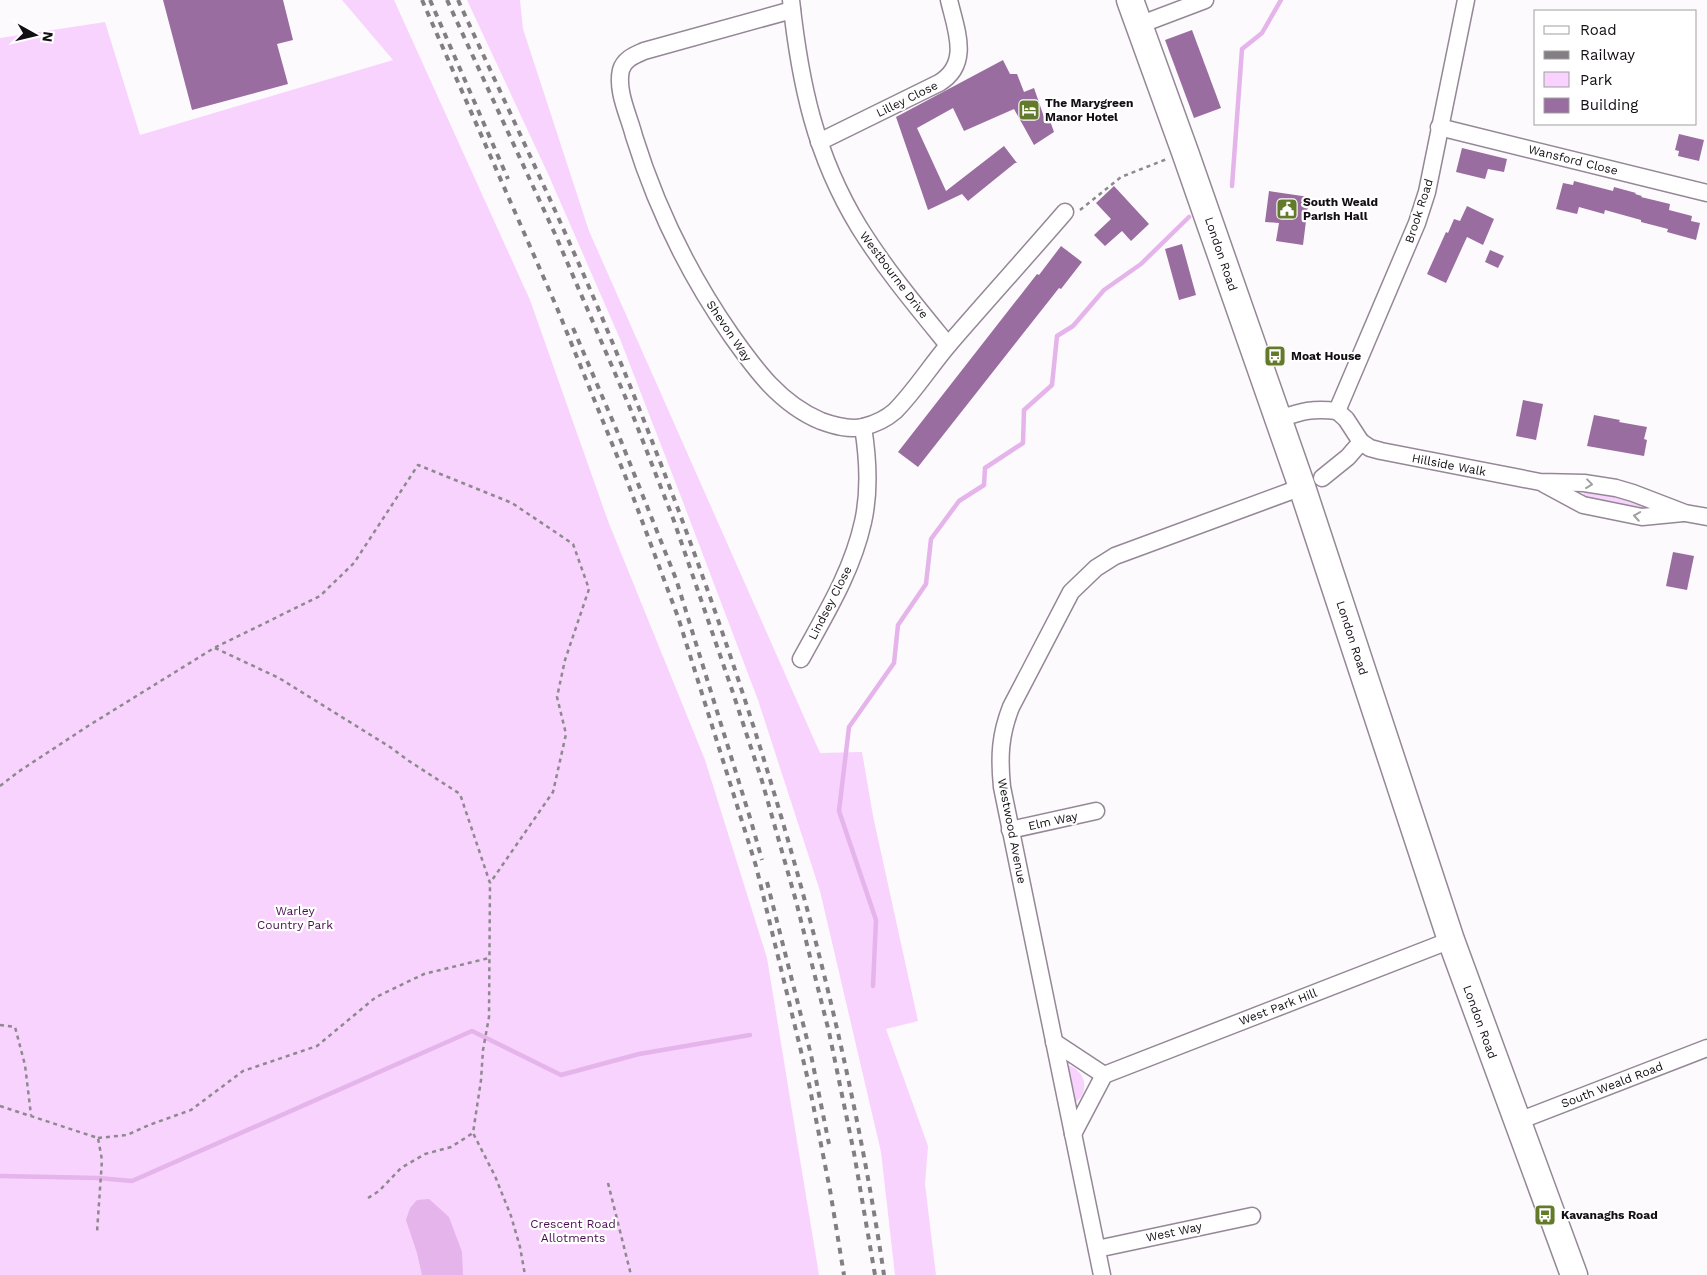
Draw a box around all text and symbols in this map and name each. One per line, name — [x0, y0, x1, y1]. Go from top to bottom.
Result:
north arrow — [10, 10, 60, 60]
legend — [1534, 10, 1697, 125]
text: Road — [1580, 21, 1617, 39]
text: N — [39, 31, 57, 43]
text: Railway — [1580, 46, 1635, 64]
text: Park — [1580, 71, 1613, 89]
street label: Lilley Close — [874, 78, 940, 120]
place label: The Marygreen Manor Hotel — [1045, 96, 1133, 124]
text: Building — [1580, 96, 1638, 114]
hotel icon: The Marygreen Manor Hotel — [1017, 98, 1041, 122]
street label: Wansford Close — [1527, 142, 1619, 178]
street label: Brook Road — [1402, 177, 1436, 245]
place label: South Weald Parish Hall — [1303, 195, 1378, 223]
public building icon: South Weald Parish Hall — [1275, 197, 1299, 221]
street label: London Road — [1202, 215, 1240, 293]
street label: Westbourne Drive — [857, 229, 931, 321]
street label: Shevon Way — [704, 298, 755, 365]
bus stop icon: Moat House — [1263, 344, 1287, 368]
place label: Moat House — [1291, 349, 1361, 363]
street label: Hillside Walk — [1411, 451, 1488, 479]
one-way arrow — [1585, 478, 1593, 489]
one-way arrow — [1632, 511, 1641, 521]
street label: Lindsey Close — [805, 564, 855, 642]
street label: London Road — [1333, 599, 1371, 677]
street label: Westwood Avenue — [995, 777, 1029, 885]
street label: Elm Way — [1027, 809, 1080, 833]
park label: Warley Country Park — [257, 904, 333, 932]
street label: London Road — [1460, 983, 1500, 1061]
street label: West Park Hill — [1237, 986, 1319, 1028]
street label: South Weald Road — [1559, 1059, 1665, 1111]
bus stop icon: Kavanaghs Road — [1533, 1203, 1557, 1227]
place label: Kavanaghs Road — [1561, 1208, 1658, 1222]
park label: Crescent Road Allotments — [530, 1217, 616, 1245]
street label: West Way — [1145, 1219, 1204, 1245]

